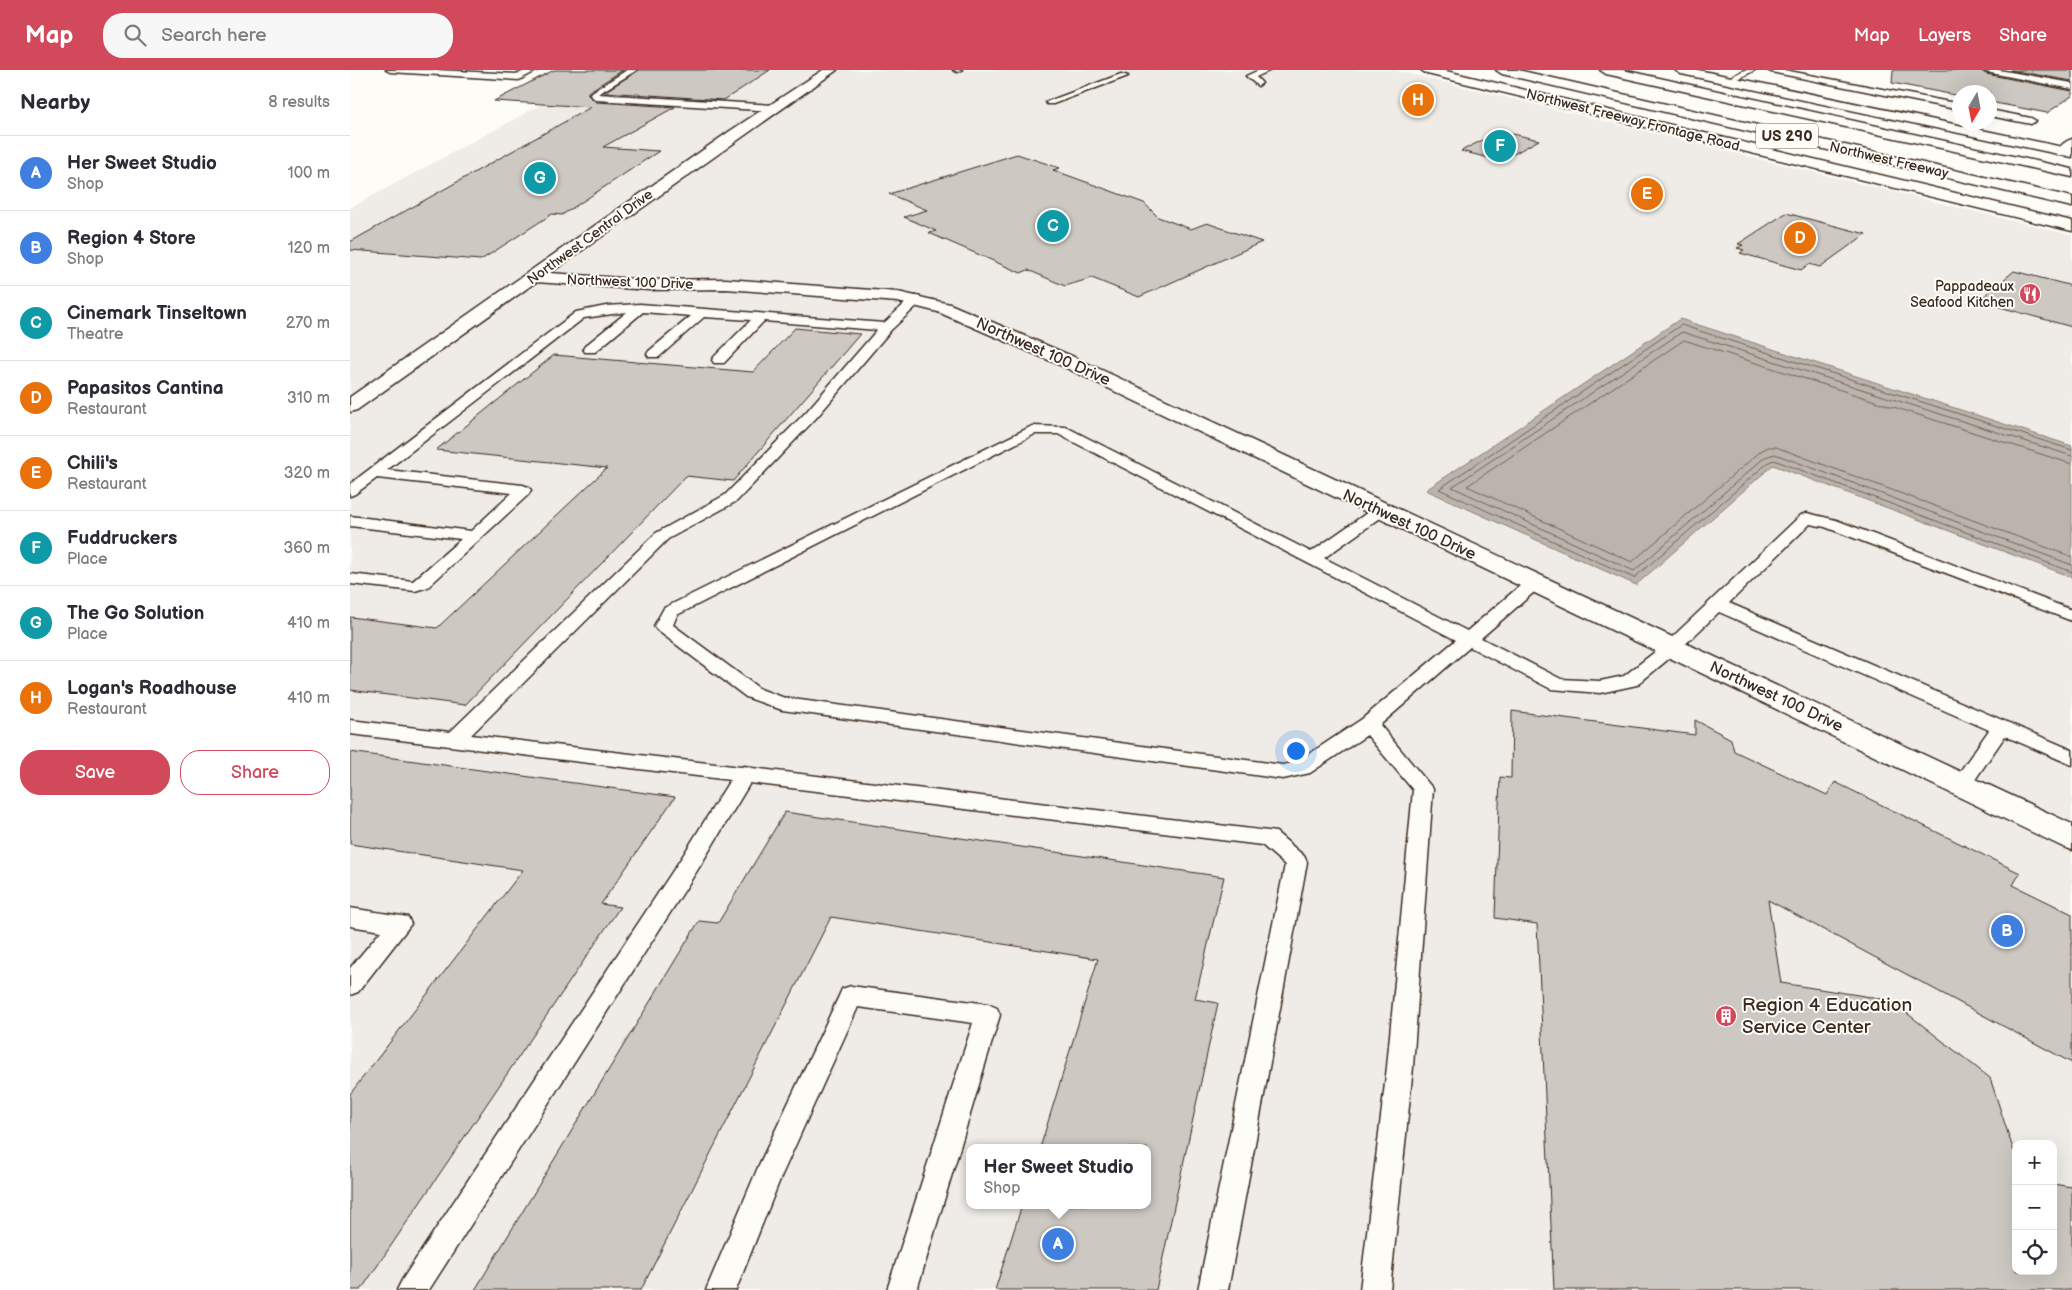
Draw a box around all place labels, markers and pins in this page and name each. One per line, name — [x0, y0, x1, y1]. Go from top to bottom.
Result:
pin: H — [1402, 81, 1434, 119]
pin: F — [1484, 127, 1516, 165]
pin: G — [524, 159, 556, 197]
pin: E — [1631, 175, 1663, 213]
pin: C — [1037, 207, 1069, 245]
pin: D — [1784, 219, 1816, 257]
place label: Pappadeaux Seafood Kitchen — [1910, 278, 2014, 311]
restaurant icon: Pappadeaux Seafood Kitchen — [2018, 282, 2042, 306]
pin: B — [1991, 912, 2023, 950]
place label: Region 4 Education Service Center — [1742, 994, 1912, 1039]
building icon: Region 4 Education Service Center — [1714, 1004, 1738, 1028]
pin: A — [1042, 1225, 1074, 1263]

